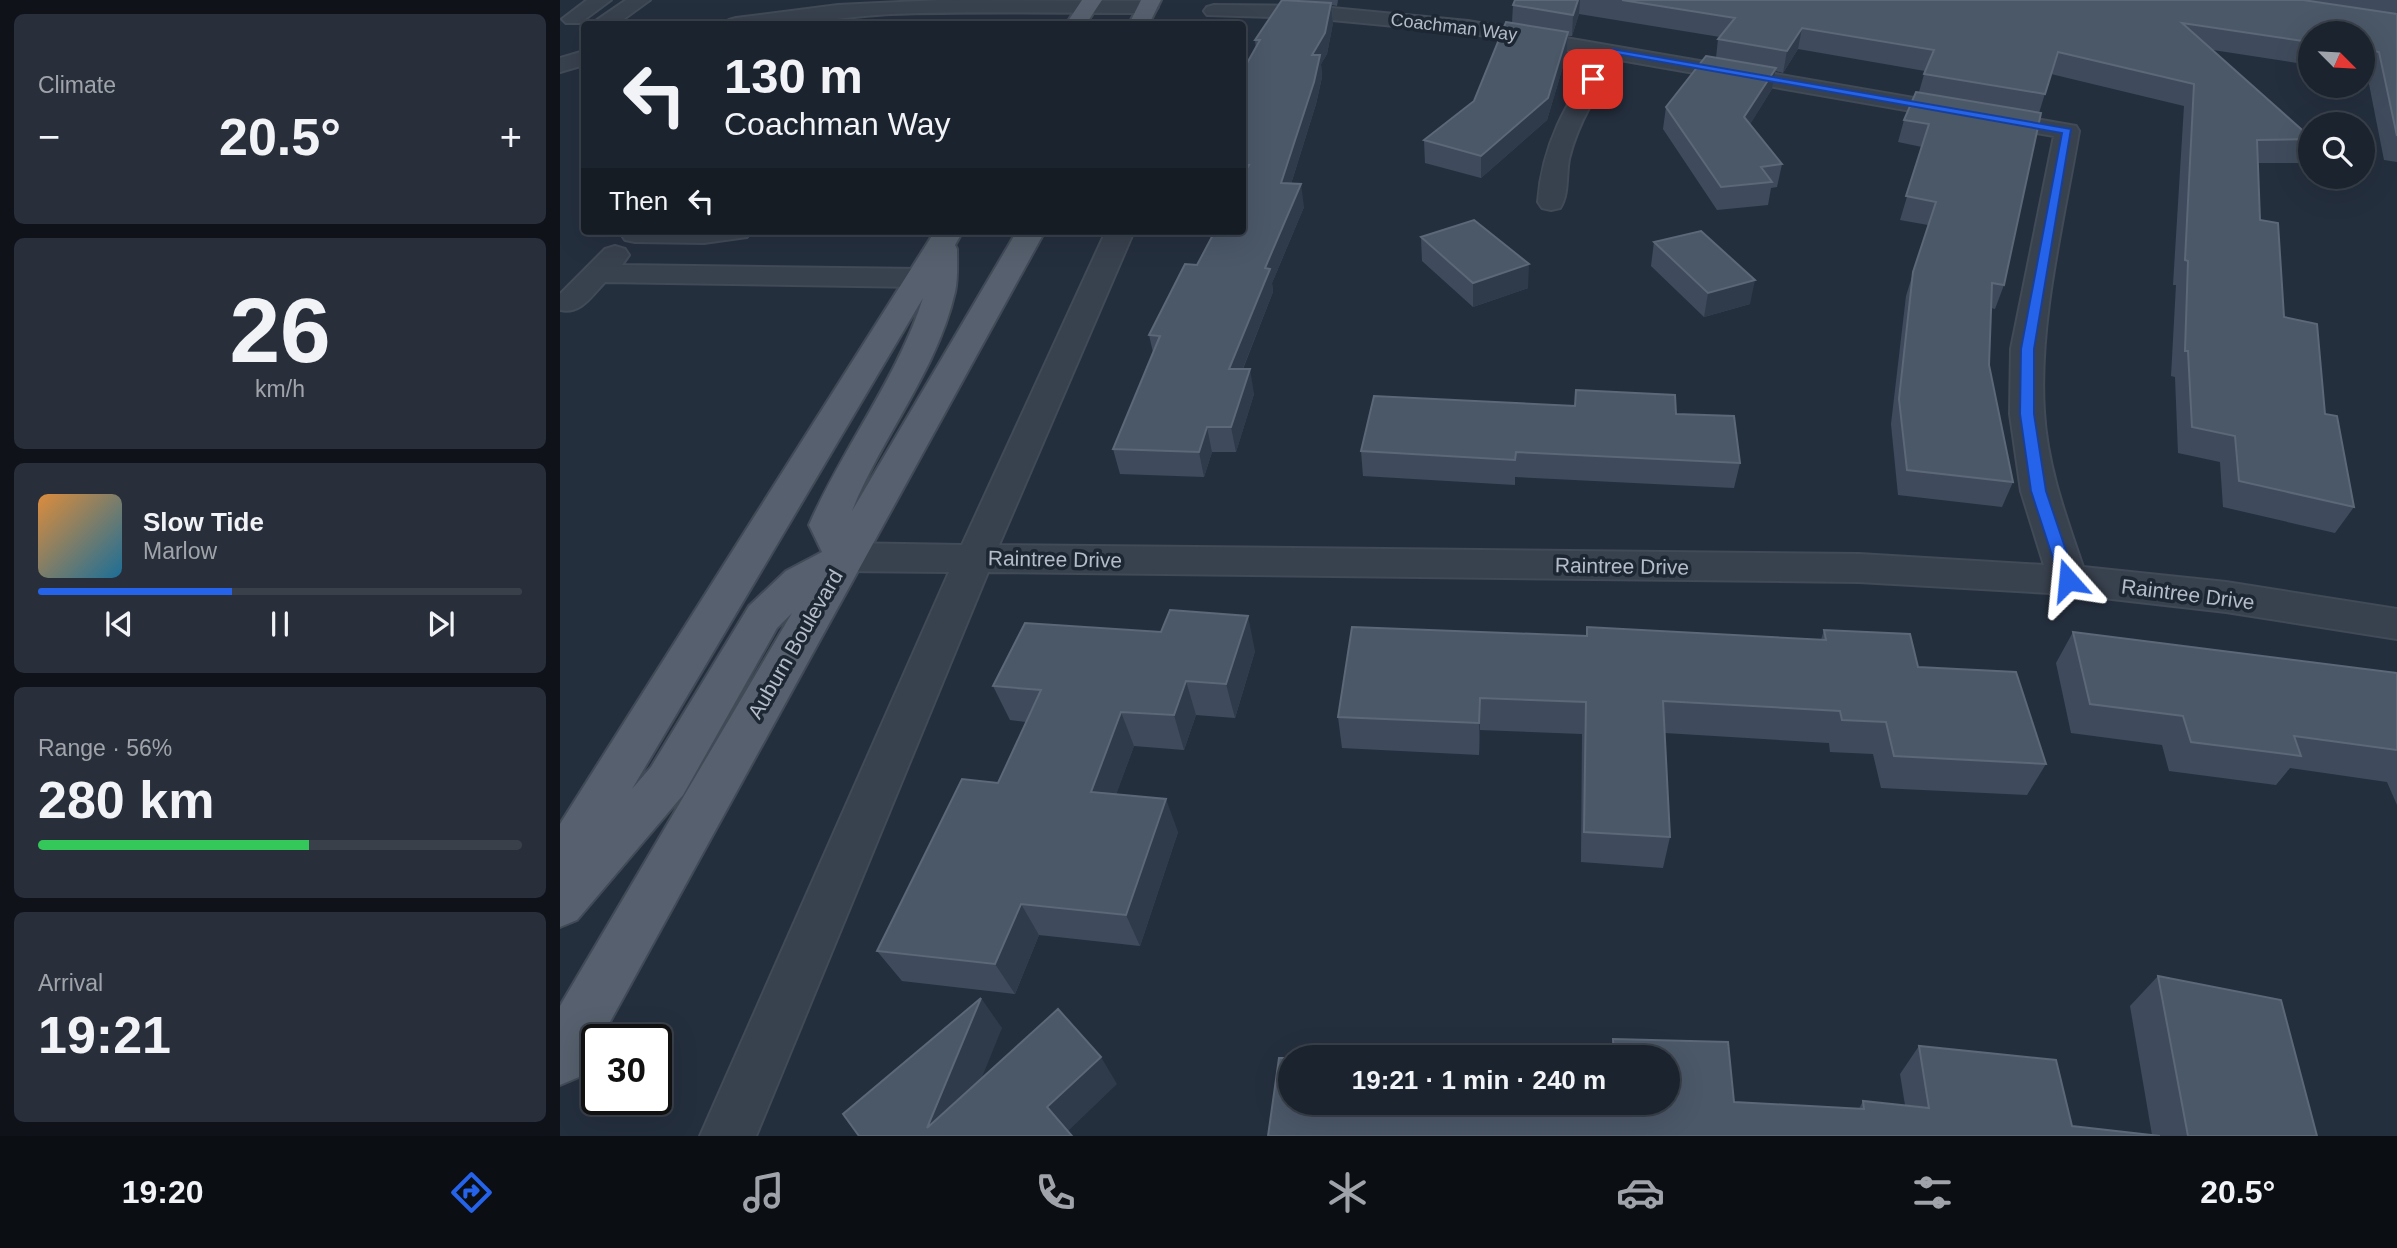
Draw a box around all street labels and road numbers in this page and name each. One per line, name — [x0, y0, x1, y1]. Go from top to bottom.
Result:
street label: Coachman Way — [1390, 9, 1518, 45]
street label: Raintree Drive — [988, 546, 1122, 572]
street label: Raintree Drive — [1555, 553, 1689, 579]
street label: Auburn Boulevard — [743, 565, 847, 723]
street label: Raintree Drive — [2120, 574, 2256, 614]

